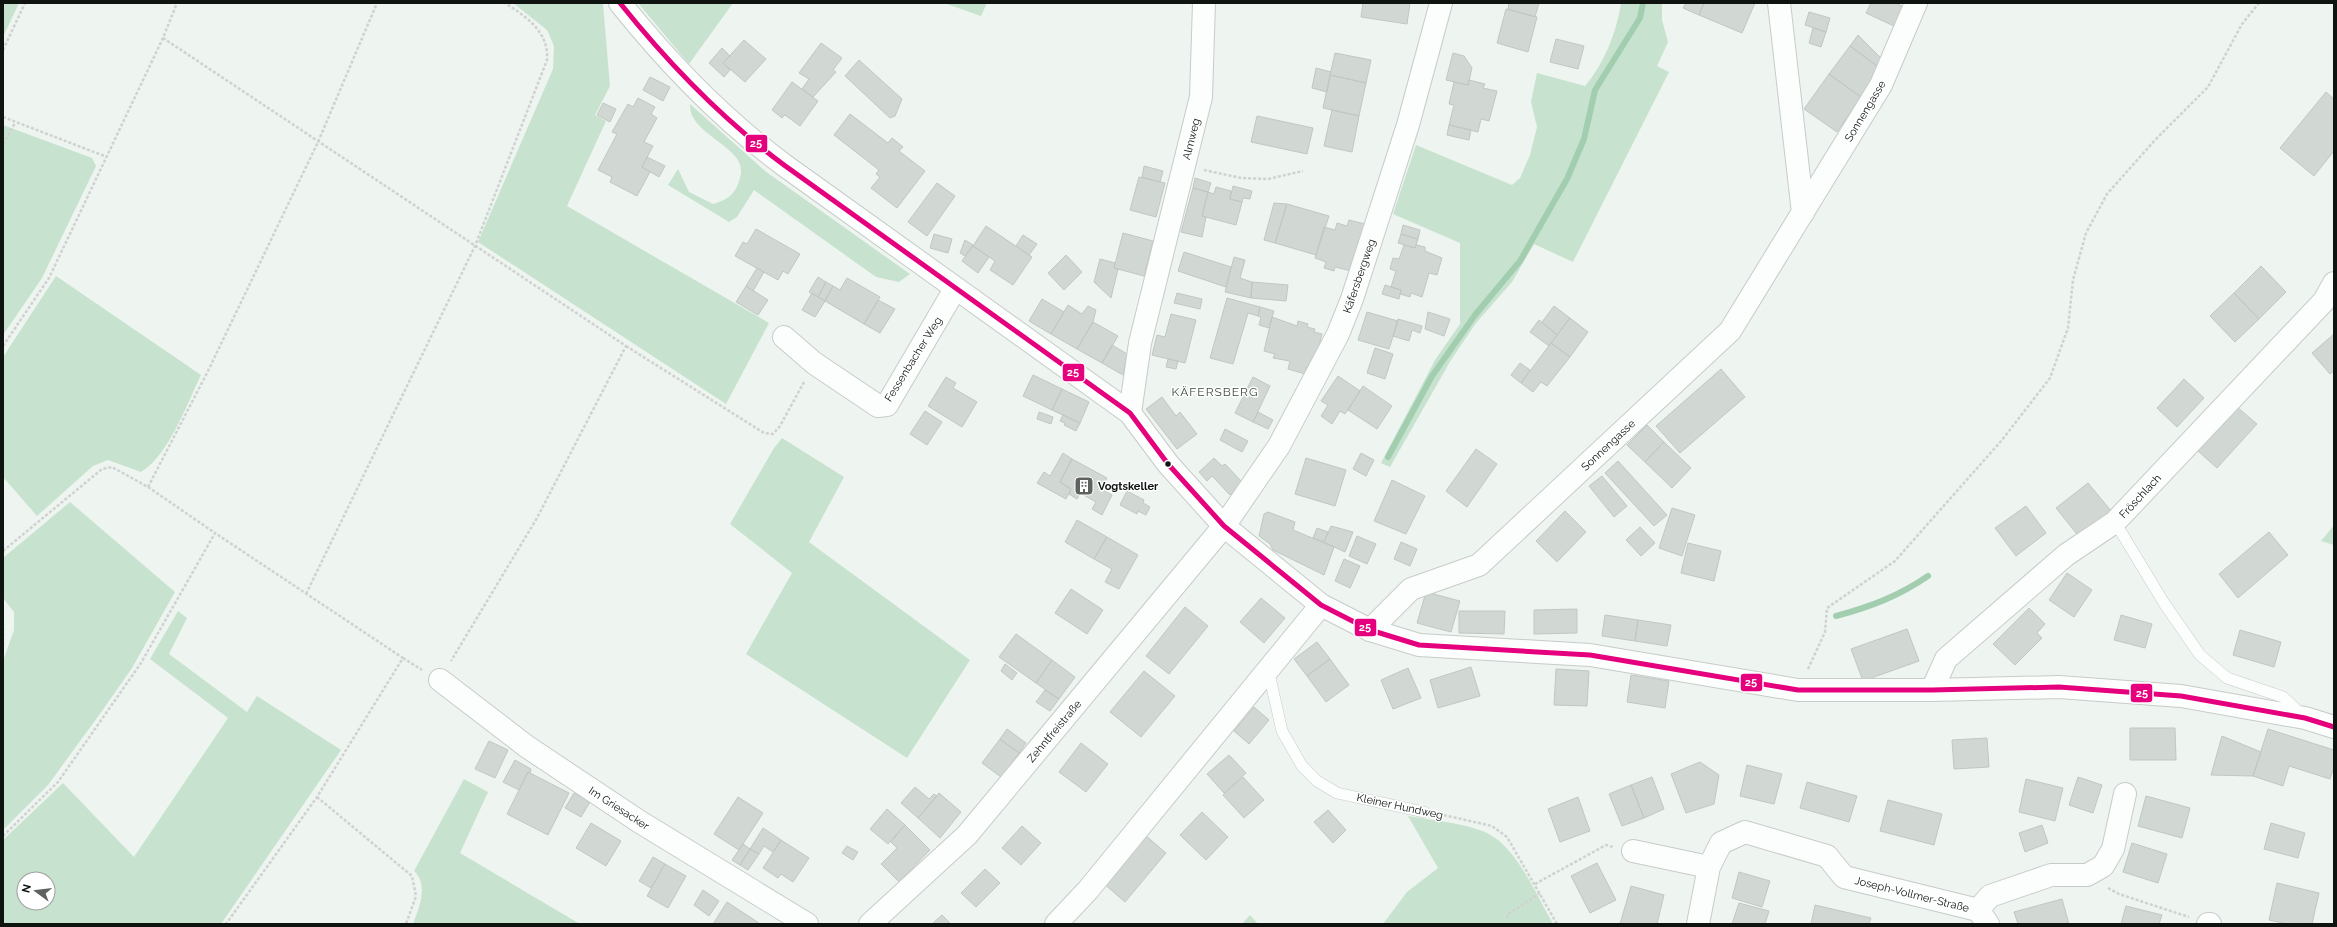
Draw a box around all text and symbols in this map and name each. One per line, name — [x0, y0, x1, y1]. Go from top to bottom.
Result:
street label: Sonnengasse — [1842, 78, 1889, 144]
street label: Almweg — [1180, 117, 1203, 161]
line badge: 25 — [745, 134, 768, 153]
text: 25 — [750, 137, 762, 150]
street label: Käfersbergweg — [1341, 237, 1378, 315]
street label: Fessenbacher Weg — [882, 314, 945, 404]
line badge: 25 — [1062, 363, 1085, 382]
text: 25 — [1067, 366, 1079, 379]
district label: KÄFERSBERG — [1171, 385, 1259, 399]
street label: Sonnengasse — [1579, 417, 1638, 474]
unlabelled marker — [1163, 459, 1173, 469]
street label: Fröschlach — [2117, 472, 2164, 521]
building icon: Vogtskeller — [1073, 475, 1095, 497]
place label: Vogtskeller — [1098, 480, 1159, 493]
line badge: 25 — [1354, 618, 1377, 637]
text: 25 — [1359, 621, 1371, 634]
line badge: 25 — [1740, 673, 1763, 692]
text: 25 — [1745, 676, 1757, 689]
line badge: 25 — [2130, 683, 2153, 703]
text: 25 — [2136, 687, 2148, 700]
street label: Zehntfreistraße — [1025, 697, 1085, 765]
street label: Im Griesacker — [586, 784, 651, 833]
street label: Kleiner Hundweg — [1355, 791, 1444, 822]
north arrow — [16, 871, 56, 911]
street label: Joseph-Vollmer-Straße — [1853, 874, 1971, 915]
text: N — [19, 883, 34, 894]

